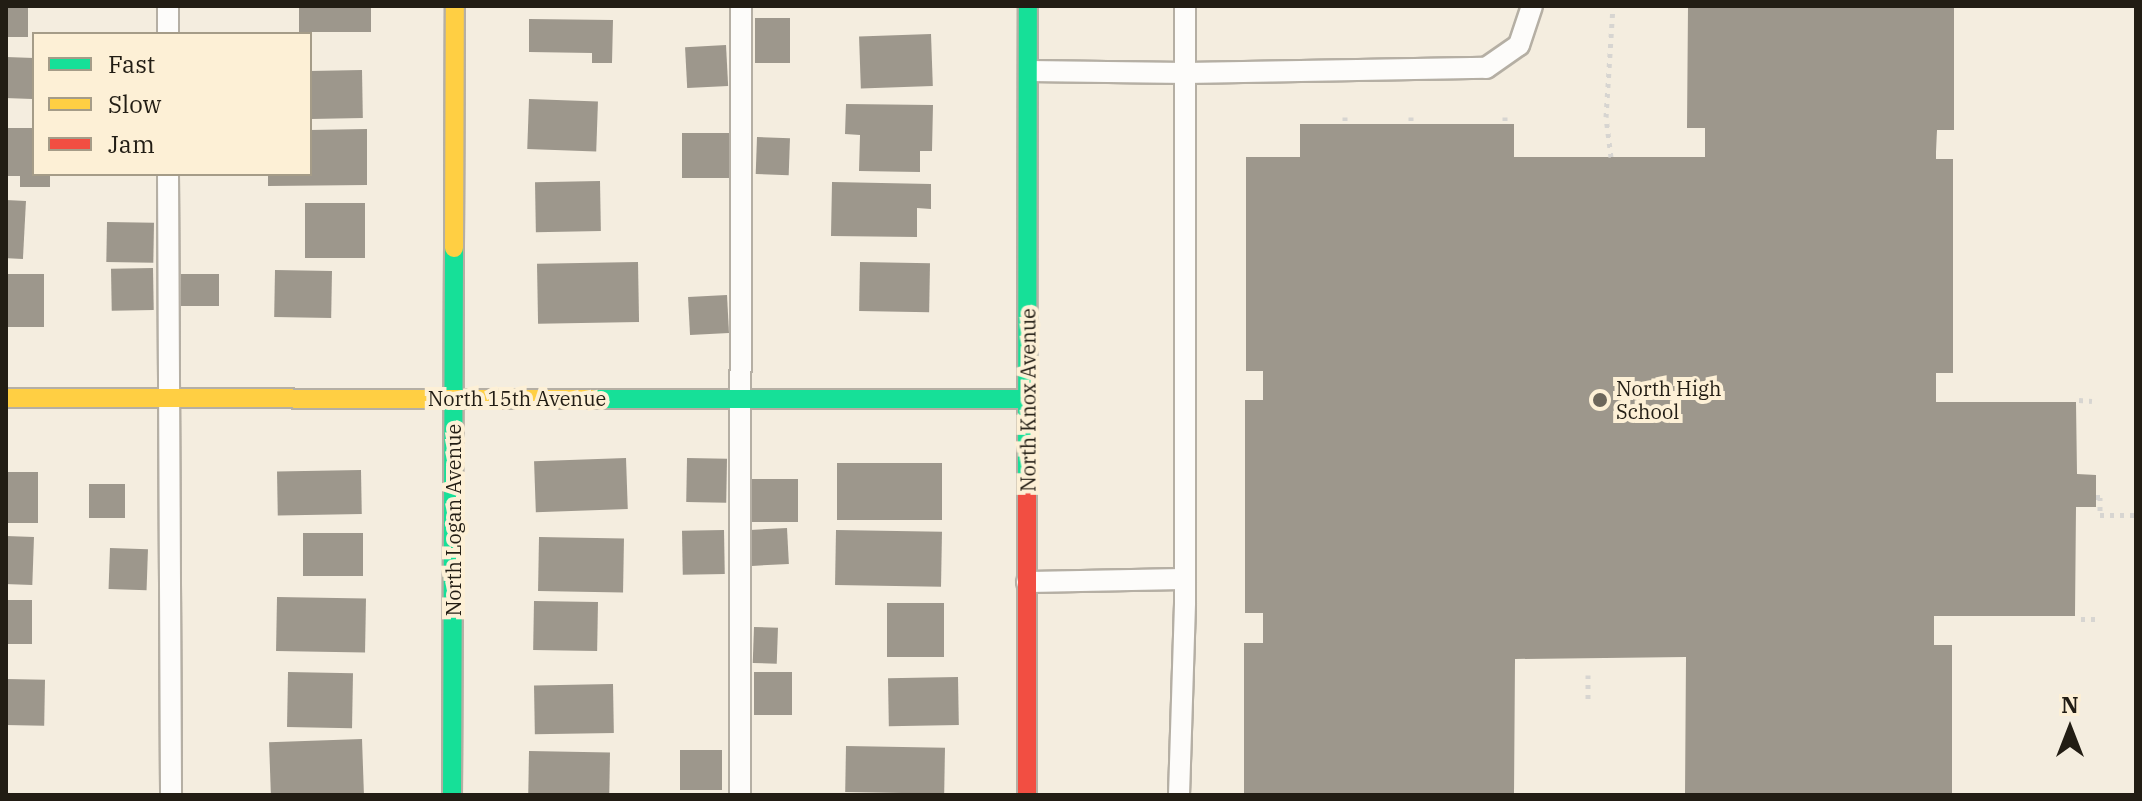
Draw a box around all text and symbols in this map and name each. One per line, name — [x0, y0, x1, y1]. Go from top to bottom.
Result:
legend — [32, 32, 312, 176]
text: Fast — [108, 48, 155, 80]
text: Slow — [108, 88, 161, 120]
text: Jam — [108, 128, 155, 160]
street label: North Knox Avenue — [1016, 308, 1040, 492]
place label: North High School — [1616, 376, 1721, 423]
street label: North 15th Avenue — [428, 386, 606, 410]
marker: North High School — [1591, 391, 1609, 409]
street label: North Logan Avenue — [441, 424, 465, 616]
north arrow — [2030, 689, 2110, 769]
text: N — [2061, 690, 2079, 719]

